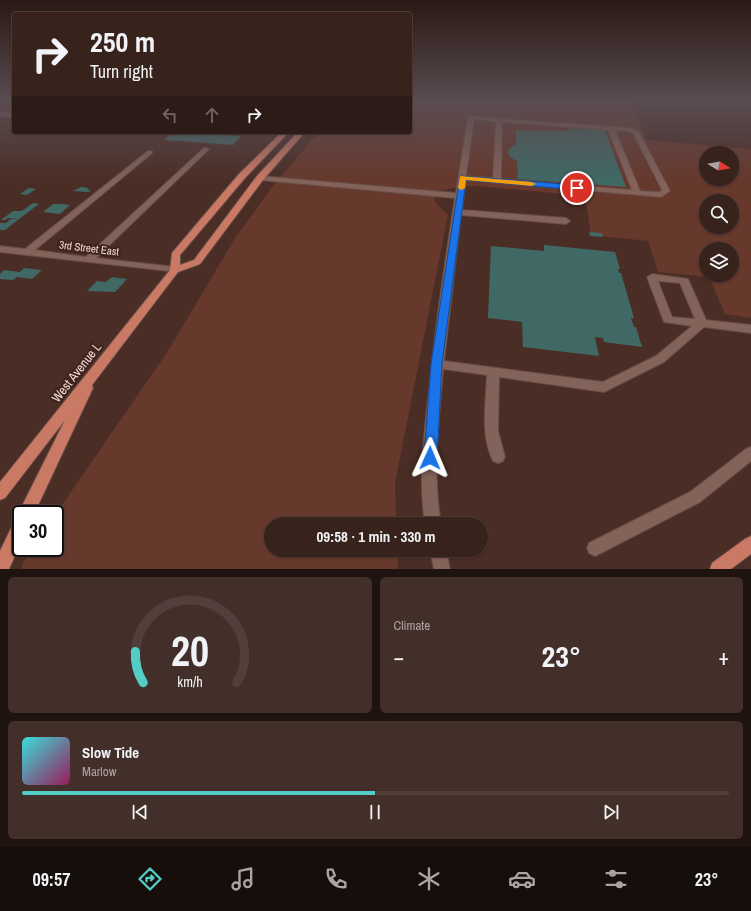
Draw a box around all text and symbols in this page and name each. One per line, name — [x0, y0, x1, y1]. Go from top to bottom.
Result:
text: 250 m — [90, 23, 155, 61]
icon: right — [24, 28, 76, 80]
text: Turn right — [90, 59, 153, 84]
icon: left — [159, 104, 181, 126]
icon: ahead — [201, 104, 223, 126]
icon: right — [243, 104, 265, 126]
north arrow — [699, 146, 739, 186]
map controls — [699, 146, 739, 282]
pin — [560, 171, 594, 205]
icon: arrive — [566, 177, 588, 199]
button: search — [699, 194, 739, 234]
street label: 3rd Street East — [58, 237, 120, 259]
button: layers — [699, 242, 739, 282]
street label: West Avenue L — [48, 339, 105, 406]
position arrow — [409, 437, 451, 479]
speed limit sign: 30 — [12, 505, 64, 557]
text: 09:58 · 1 min · 330 m — [317, 526, 435, 547]
text: Climate — [394, 617, 430, 634]
text: 20 — [171, 623, 209, 679]
text: 23° — [542, 636, 581, 676]
text: − — [394, 642, 404, 672]
text: + — [718, 642, 729, 672]
text: km/h — [177, 672, 202, 691]
text: Slow Tide — [82, 742, 139, 763]
text: Marlow — [82, 763, 116, 780]
icon: previous — [129, 801, 151, 823]
icon: pause — [364, 801, 386, 823]
icon: next — [600, 801, 622, 823]
icon: directions — [136, 865, 164, 893]
icon: music — [229, 865, 257, 893]
icon: phone — [322, 865, 350, 893]
icon: climate — [415, 865, 443, 893]
icon: car — [508, 865, 536, 893]
icon: filters — [602, 865, 630, 893]
text: 09:57 — [33, 867, 70, 892]
text: 23° — [695, 867, 718, 892]

